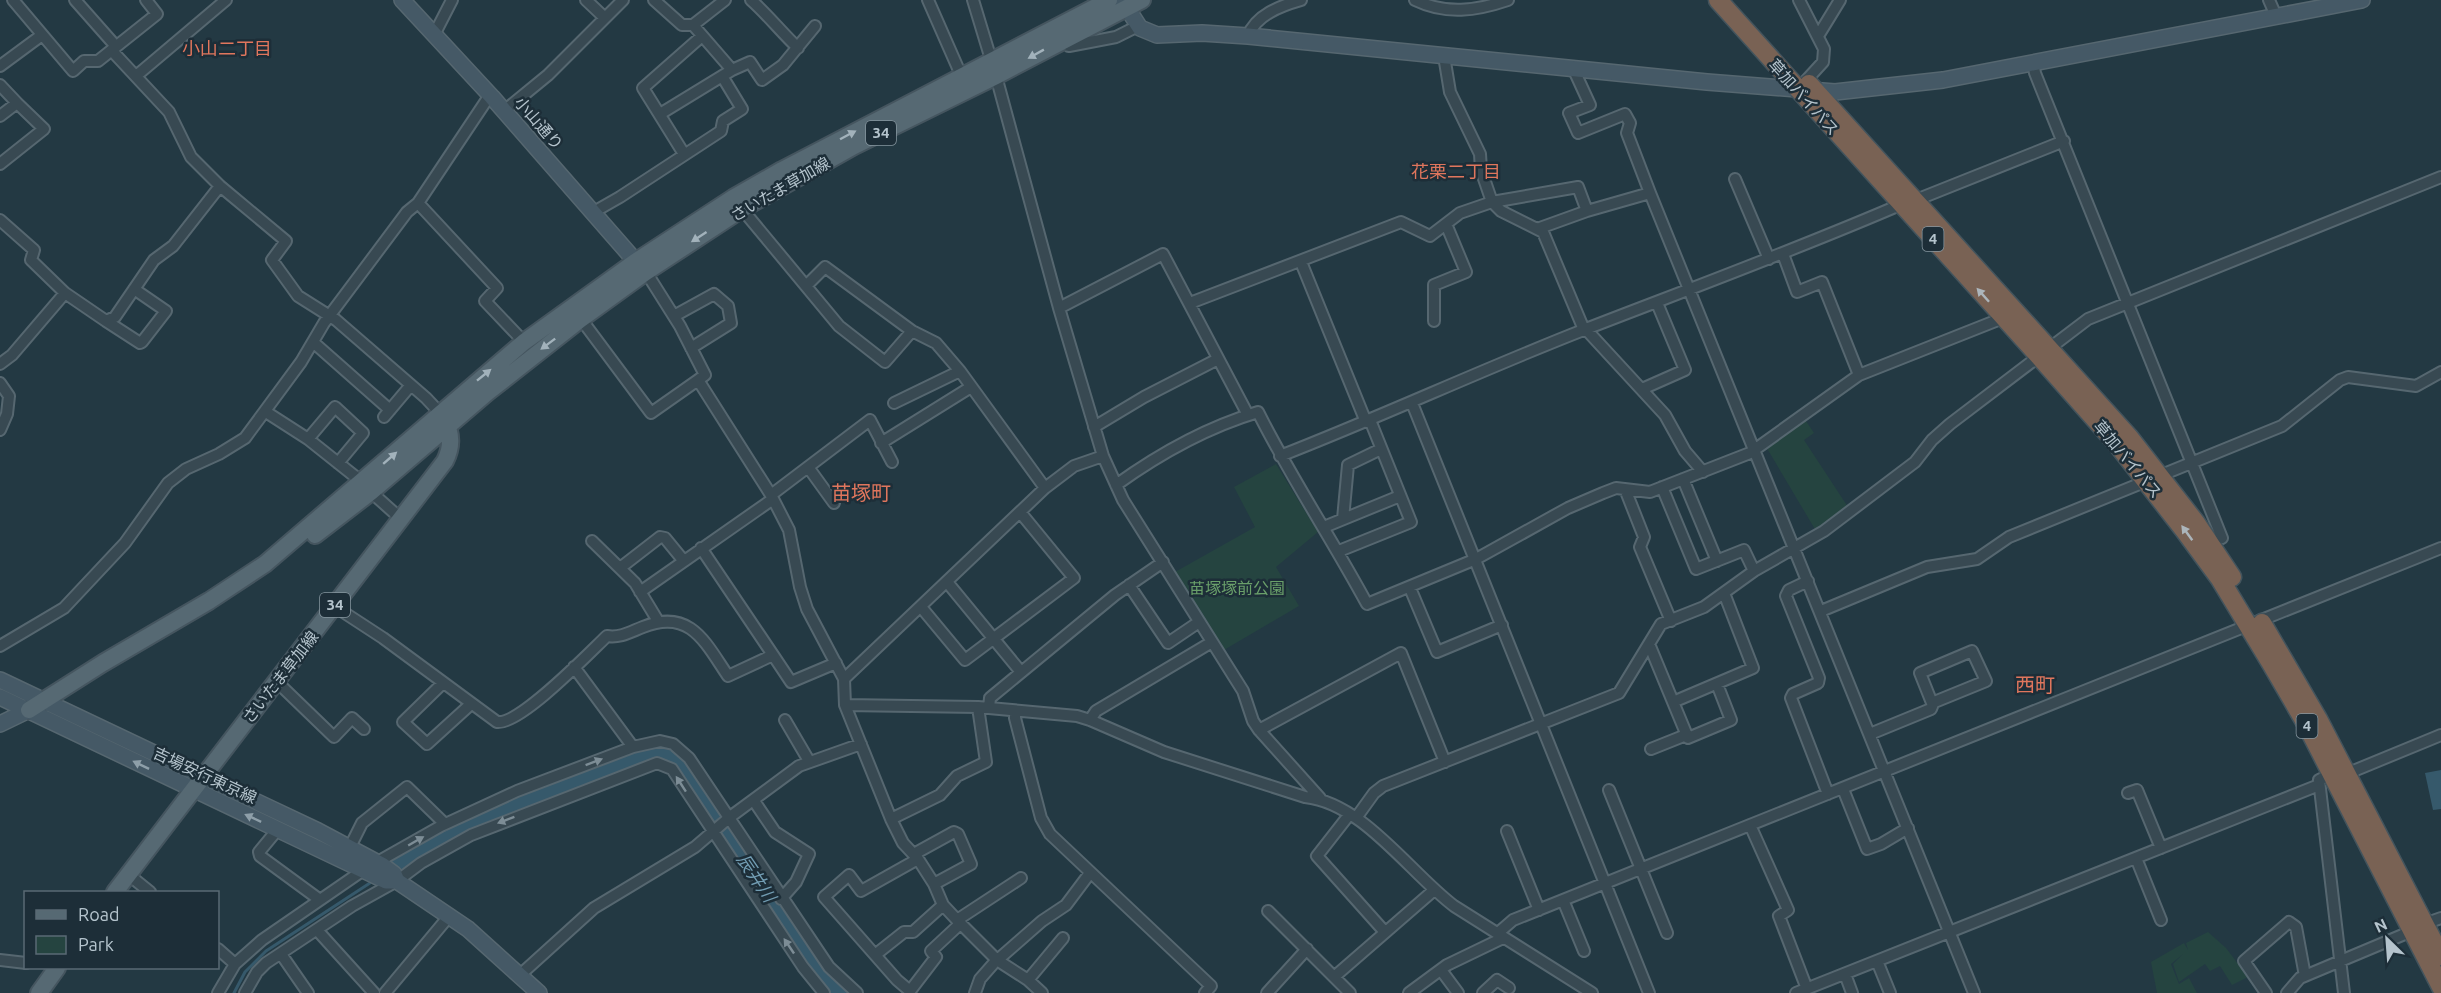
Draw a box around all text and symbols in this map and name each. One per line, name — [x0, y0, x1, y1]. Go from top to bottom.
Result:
district label: 小山二丁目 — [182, 38, 272, 58]
one-way arrow — [1028, 49, 1045, 59]
street label: 草加バイパス — [1765, 55, 1843, 139]
street label: 小山通り — [511, 93, 567, 153]
road number: 34 — [866, 121, 896, 145]
one-way arrow — [839, 130, 856, 140]
street label: さいたま草加線 — [727, 153, 833, 225]
district label: 花栗二丁目 — [1411, 161, 1501, 181]
road number: 4 — [1922, 227, 1944, 251]
one-way arrow — [691, 232, 707, 243]
one-way arrow — [1976, 287, 1990, 302]
one-way arrow — [540, 338, 556, 351]
one-way arrow — [476, 368, 492, 381]
street label: 草加バイパス — [2090, 417, 2166, 501]
one-way arrow — [382, 451, 397, 465]
district label: 苗塚町 — [831, 481, 891, 504]
one-way arrow — [2181, 526, 2193, 541]
park label: 苗塚塚前公園 — [1189, 579, 1285, 597]
road number: 34 — [320, 593, 350, 617]
street label: さいたま草加線 — [239, 628, 321, 726]
district label: 西町 — [2015, 673, 2055, 696]
road number: 4 — [2296, 714, 2318, 738]
street label: 吉場安行東京線 — [150, 743, 260, 807]
one-way arrow — [585, 757, 603, 766]
one-way arrow — [132, 760, 149, 769]
one-way arrow — [676, 776, 687, 792]
one-way arrow — [244, 813, 261, 822]
one-way arrow — [497, 815, 515, 825]
one-way arrow — [408, 835, 424, 846]
water label: 辰井川 — [733, 849, 781, 907]
legend — [24, 891, 219, 969]
text: Road — [78, 904, 120, 924]
north arrow — [2357, 909, 2417, 969]
text: N — [2371, 915, 2390, 936]
text: Park — [78, 934, 114, 954]
one-way arrow — [784, 938, 795, 954]

